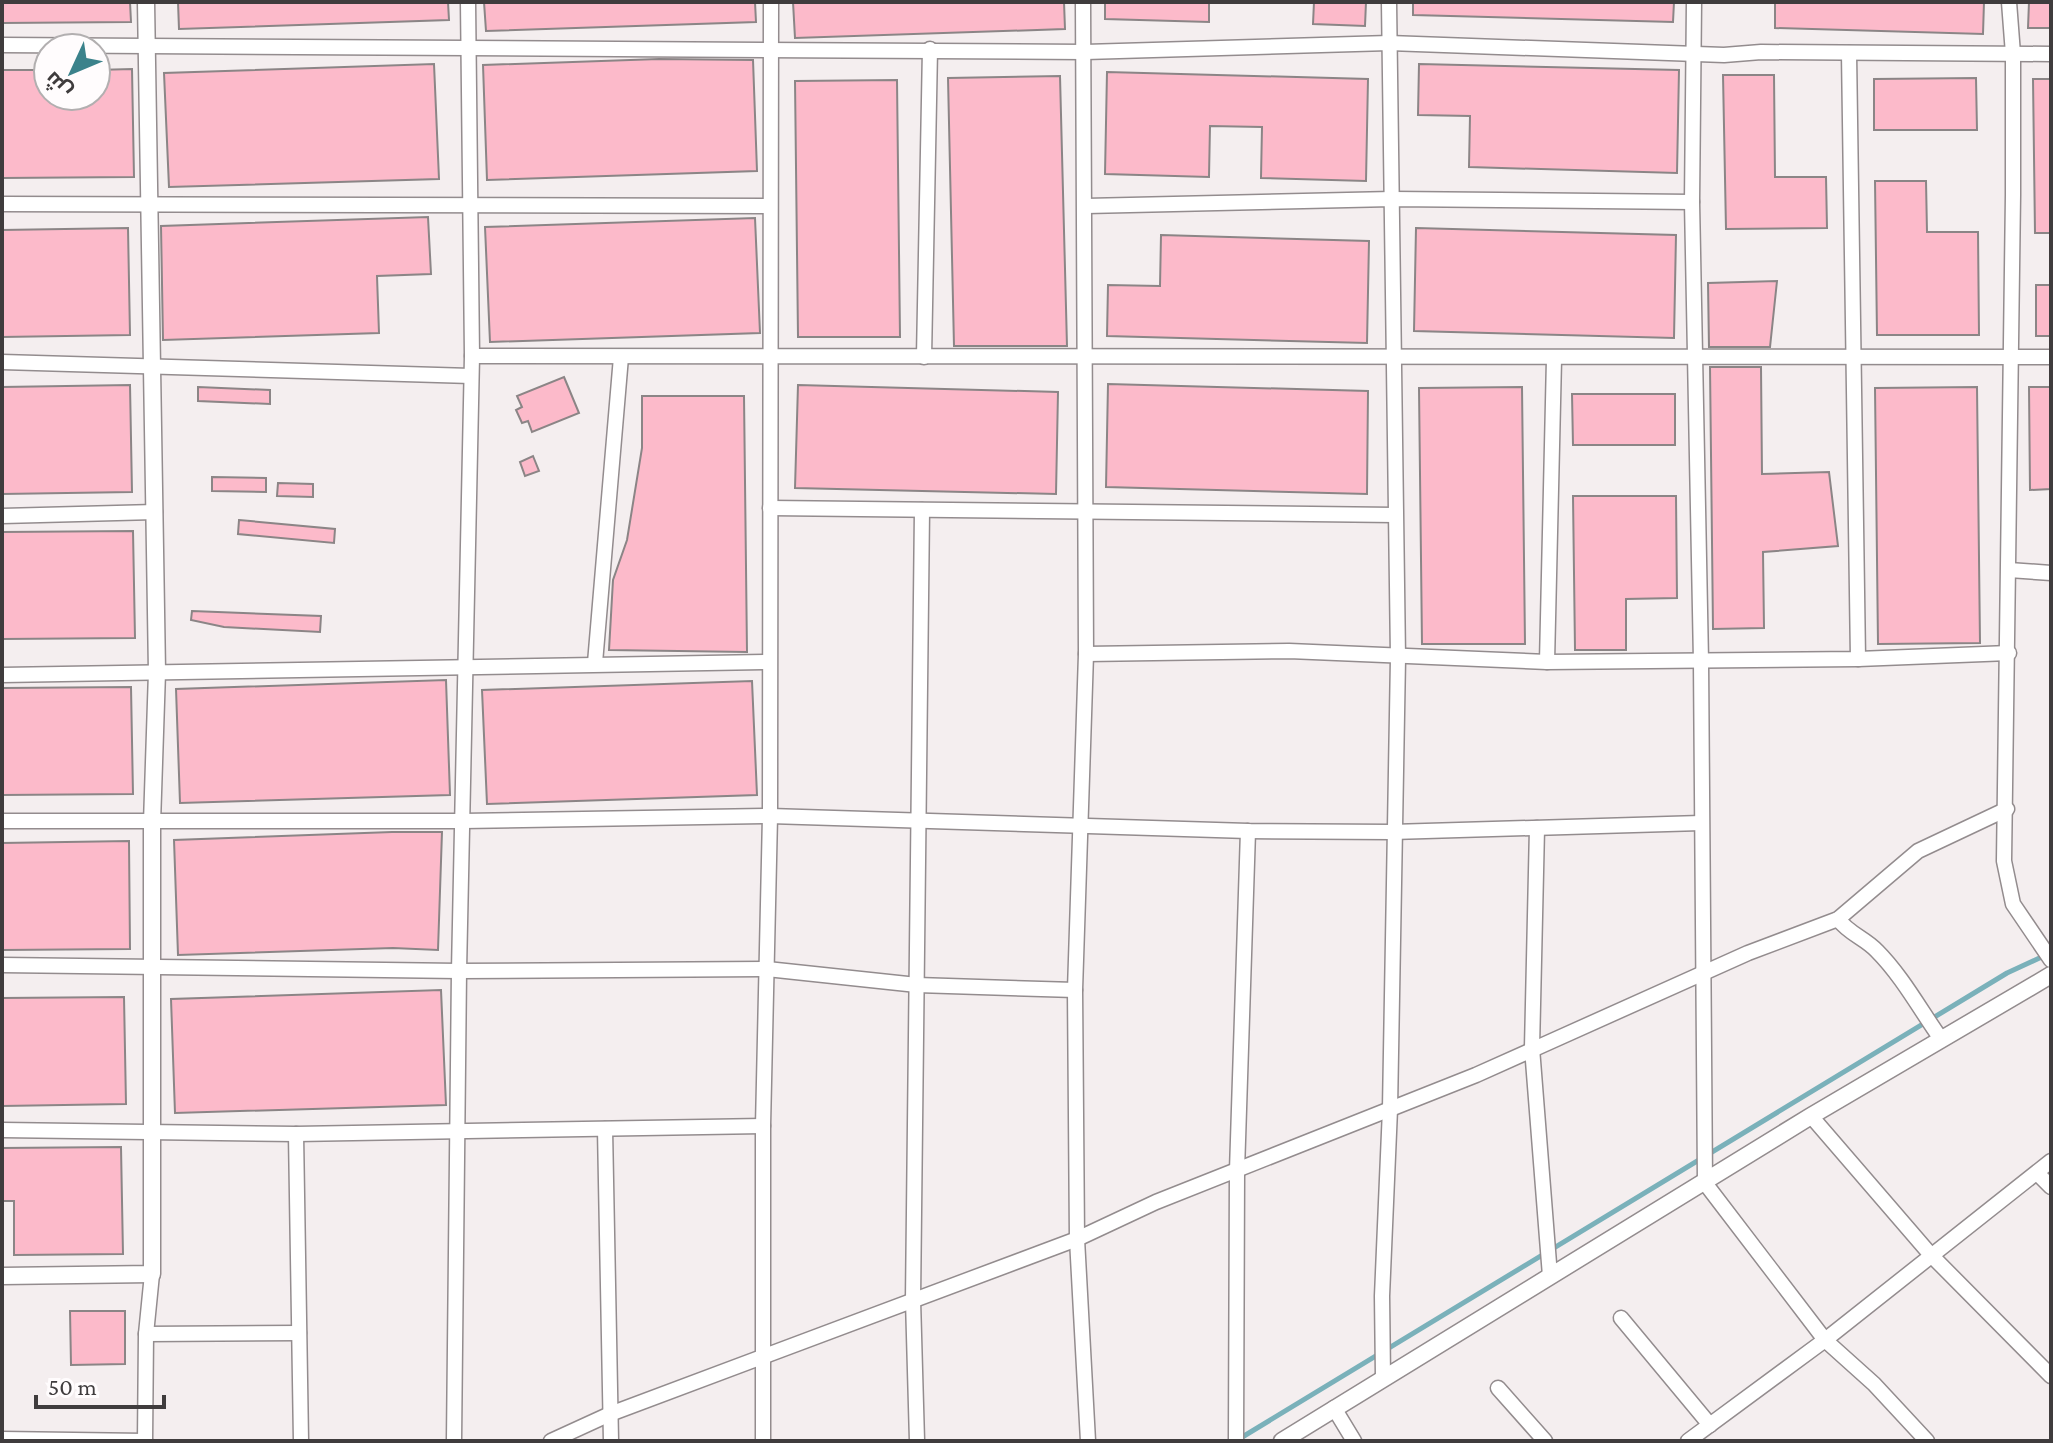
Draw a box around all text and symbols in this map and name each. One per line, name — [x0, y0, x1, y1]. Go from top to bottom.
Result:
north arrow — [32, 32, 112, 112]
text: ش — [39, 66, 77, 104]
scale bar — [36, 1359, 164, 1409]
text: 50 m — [48, 1373, 97, 1400]

